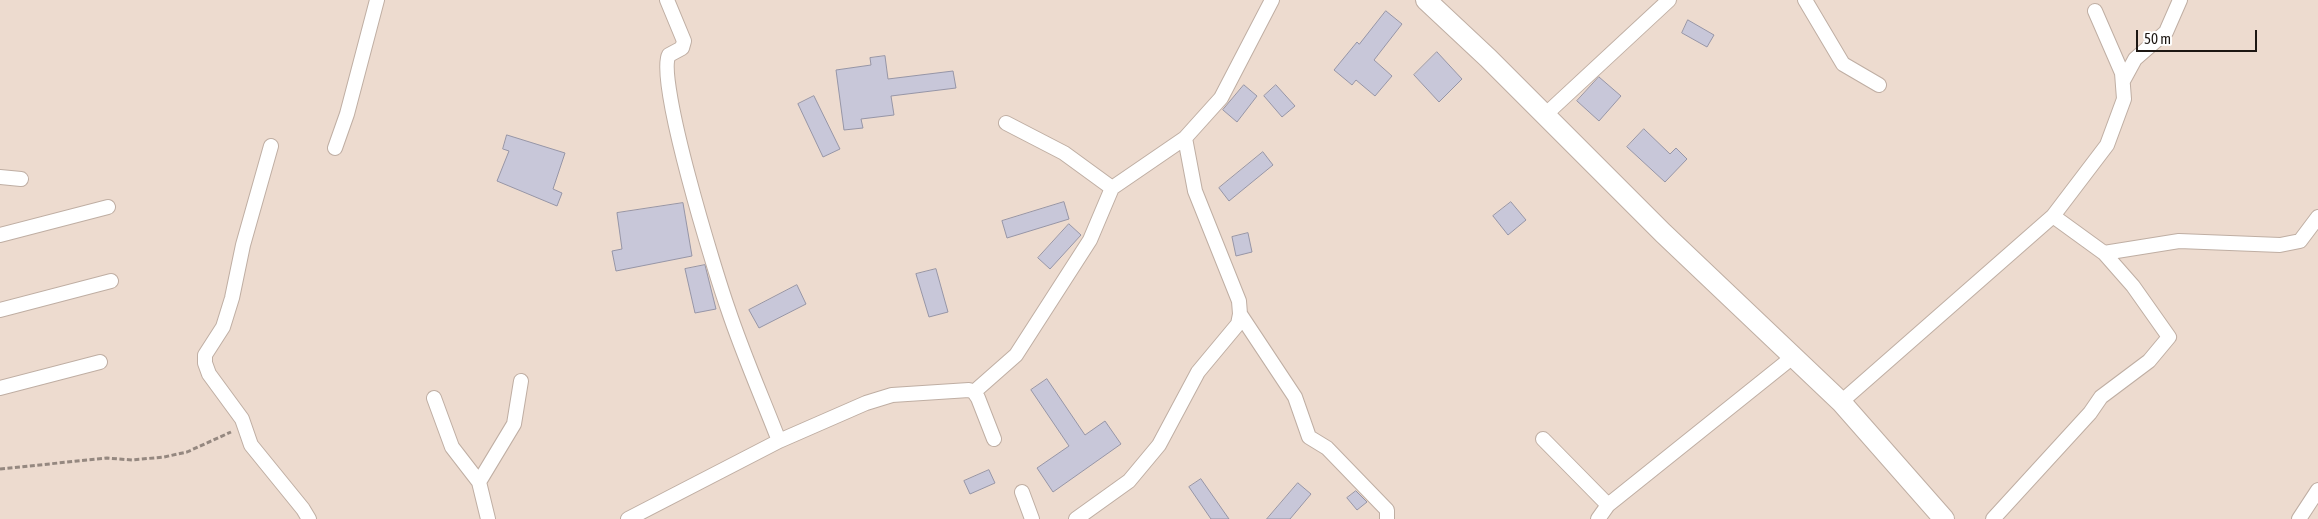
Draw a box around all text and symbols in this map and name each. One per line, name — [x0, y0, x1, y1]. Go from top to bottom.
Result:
scale bar — [2138, 20, 2259, 52]
text: 50 m — [2144, 30, 2171, 47]

